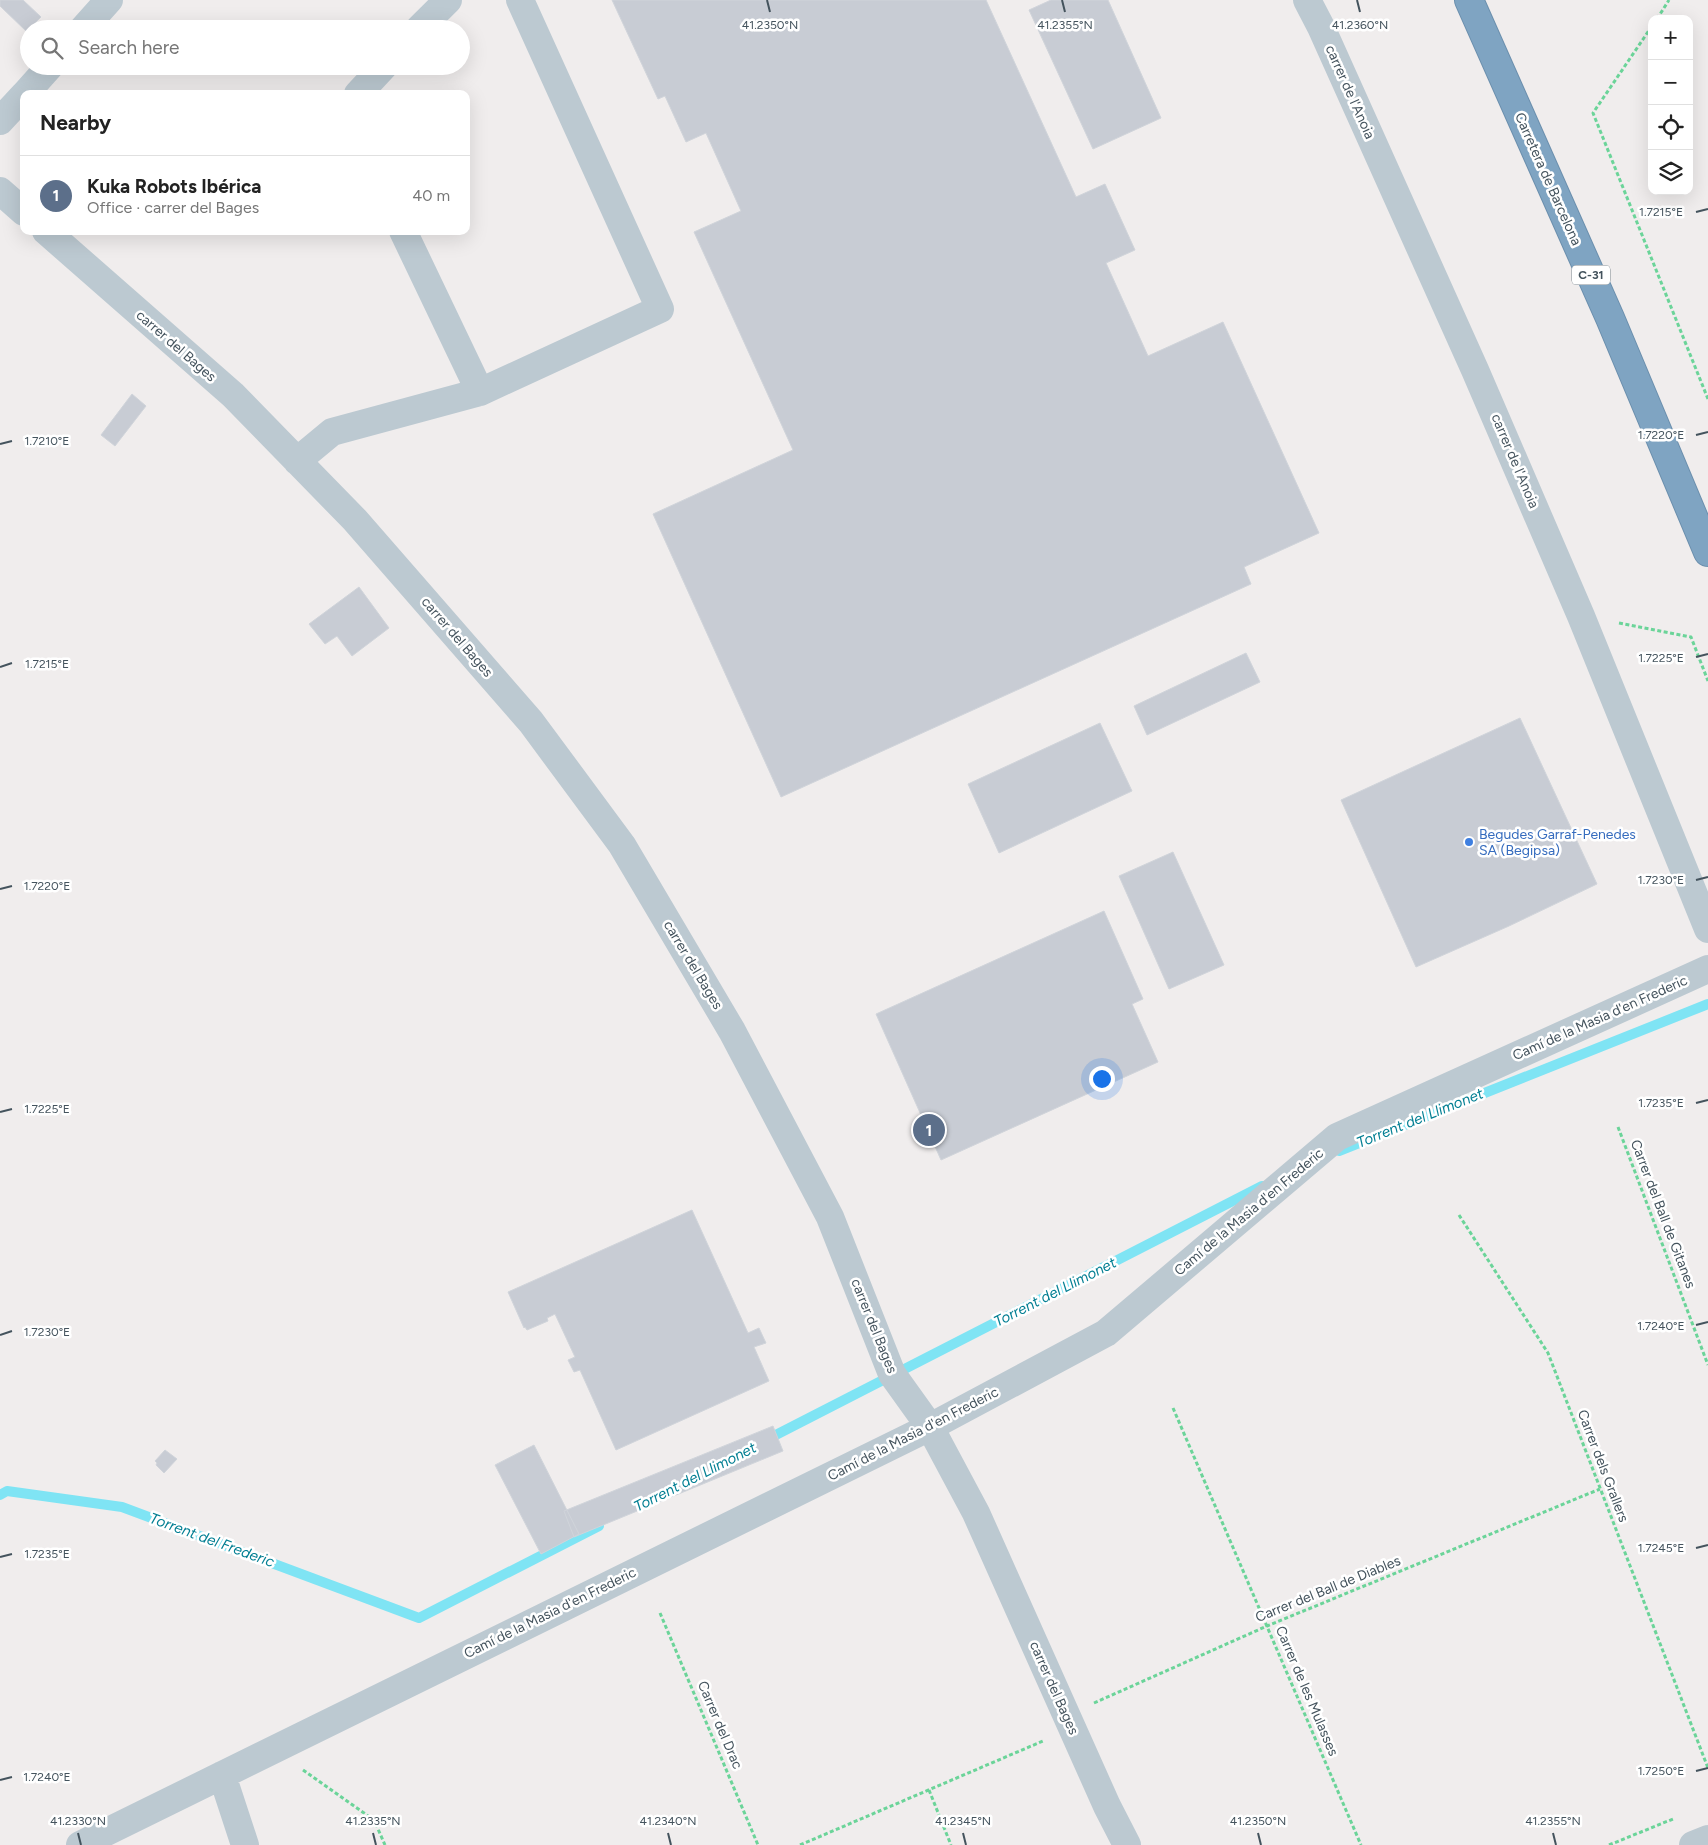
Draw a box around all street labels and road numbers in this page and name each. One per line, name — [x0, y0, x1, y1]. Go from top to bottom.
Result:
street label: carrer de l'Anoia — [1322, 42, 1378, 142]
street label: Carretera de Barcelona — [1511, 110, 1585, 248]
road number: C-31 — [1572, 266, 1610, 284]
street label: carrer del Bages — [133, 307, 219, 385]
street label: carrer de l'Anoia — [1487, 411, 1543, 511]
street label: carrer del Bages — [418, 594, 496, 680]
street label: carrer del Bages — [660, 918, 726, 1012]
street label: Camí de la Masia d'en Frederic — [1510, 972, 1690, 1064]
street label: Carrer del Ball de Gitanes — [1627, 1137, 1699, 1291]
street label: Camí de la Masia d'en Frederic — [1171, 1144, 1327, 1279]
street label: carrer del Bages — [847, 1276, 901, 1376]
street label: Camí de la Masia d'en Frederic — [825, 1383, 1002, 1485]
street label: Carrer dels Grallers — [1574, 1407, 1632, 1525]
street label: Carrer del Ball de Diables — [1253, 1552, 1403, 1626]
street label: Camí de la Masia d'en Frederic — [461, 1564, 639, 1662]
street label: Carrer de les Mulasses — [1272, 1623, 1342, 1759]
street label: carrer del Bages — [1026, 1639, 1082, 1737]
street label: Carrer del Drac — [694, 1678, 746, 1772]

